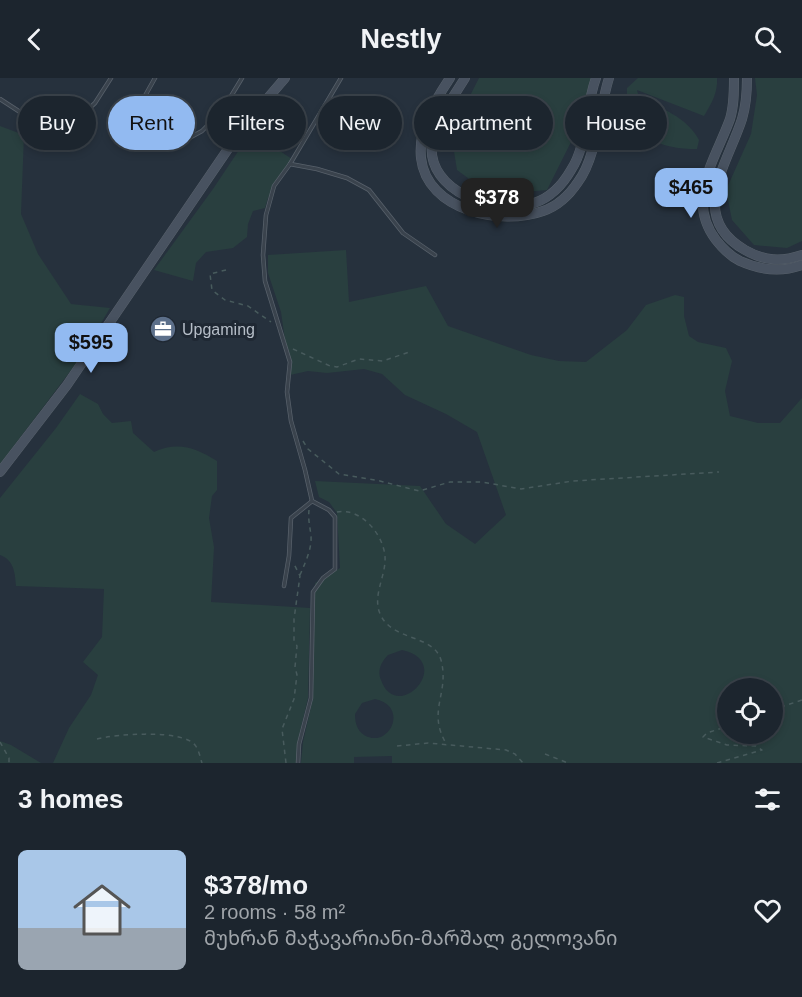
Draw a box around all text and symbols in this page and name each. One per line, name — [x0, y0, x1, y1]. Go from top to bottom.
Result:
icon: back — [18, 23, 51, 56]
icon: search — [751, 23, 784, 56]
text: Nestly — [360, 24, 442, 54]
chip: Buy — [18, 96, 96, 150]
chip: Rent — [108, 96, 195, 150]
chip: Filters — [207, 96, 306, 150]
chip: New — [318, 96, 402, 150]
chip: Apartment — [414, 96, 553, 150]
chip: House — [565, 96, 667, 150]
pin: $465 — [655, 168, 727, 219]
text: $465 — [669, 176, 713, 198]
pin: $378 — [461, 178, 533, 229]
text: $378 — [475, 186, 519, 208]
office icon: Upgaming — [148, 314, 178, 344]
place label: Upgaming — [182, 321, 255, 338]
pin: $595 — [55, 323, 127, 374]
text: $595 — [69, 331, 113, 353]
map controls — [717, 678, 783, 744]
button: locate — [717, 678, 783, 744]
icon: filters — [751, 783, 784, 816]
text: 3 homes — [18, 784, 124, 814]
text: $378/mo — [204, 870, 308, 900]
icon: home — [66, 874, 138, 946]
icon: heart — [751, 894, 784, 927]
text: 2 rooms · 58 m² — [204, 901, 345, 923]
text: მუხრან მაჭავარიანი-მარშალ გელოვანი — [204, 927, 618, 949]

